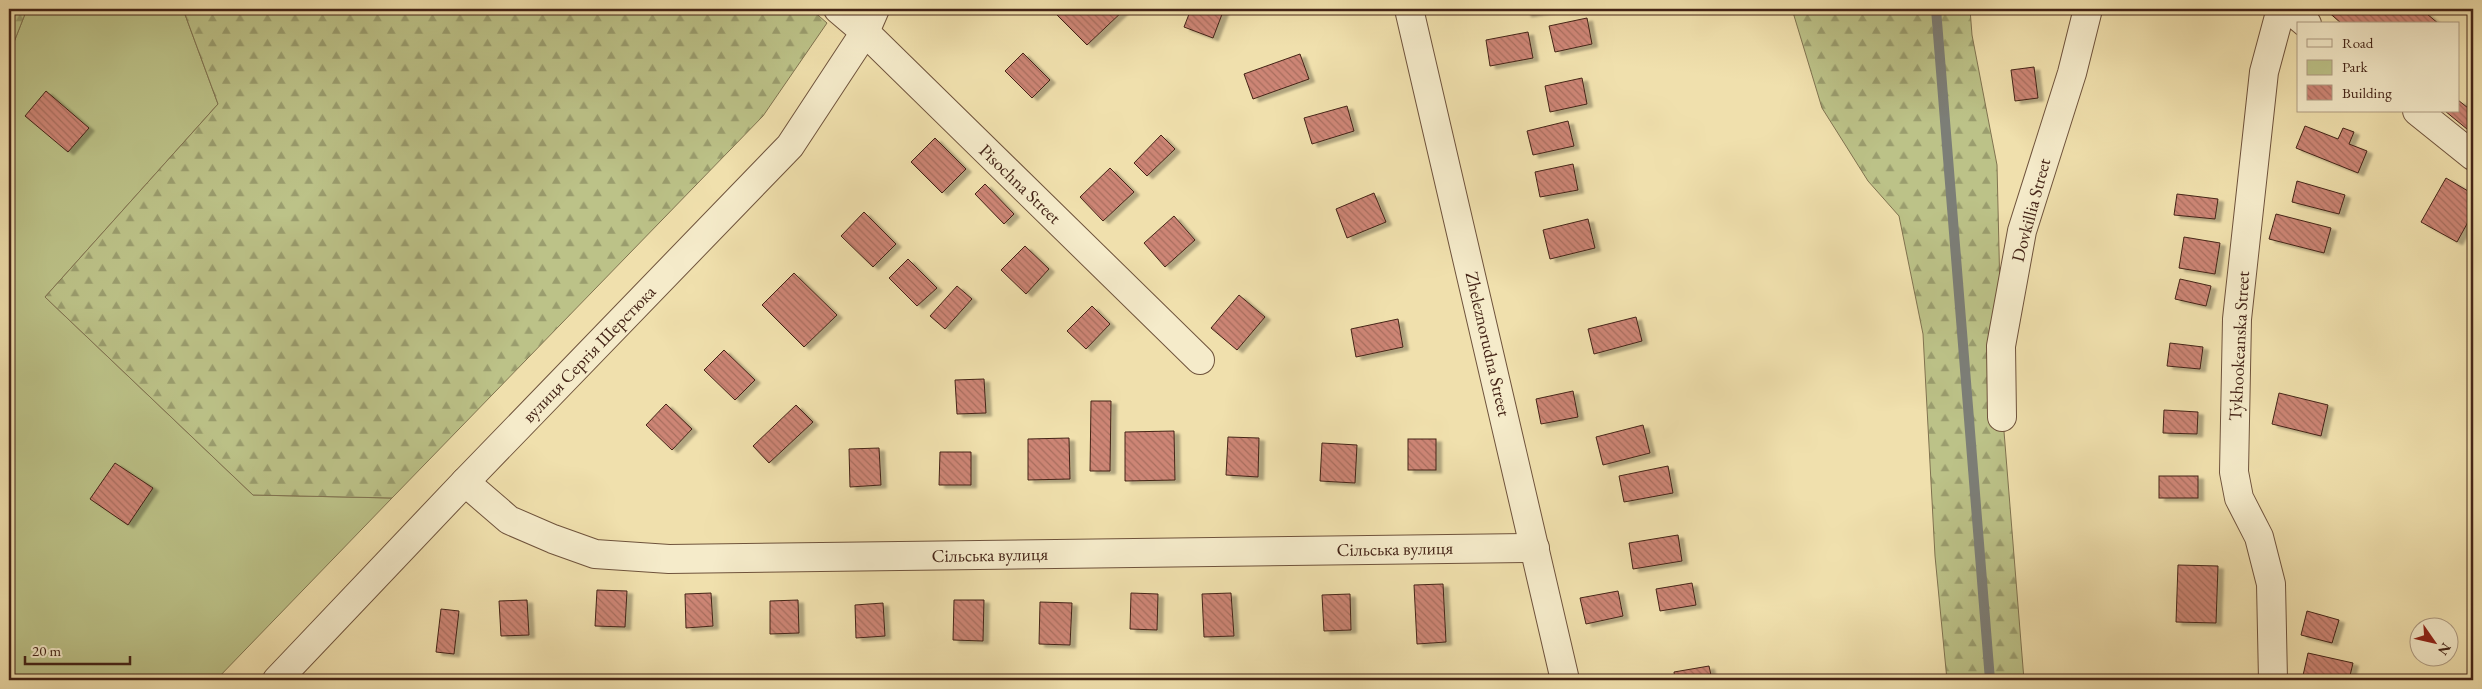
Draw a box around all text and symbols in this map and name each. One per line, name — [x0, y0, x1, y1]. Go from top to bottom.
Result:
legend — [2297, 22, 2460, 112]
text: Road — [2342, 33, 2374, 52]
text: Park — [2342, 57, 2369, 76]
text: Building — [2342, 83, 2392, 102]
street label: Pisochna Street — [974, 139, 1067, 229]
street label: Dovkillia Street — [2006, 155, 2055, 264]
street label: Zheleznorudna Street — [1461, 269, 1516, 419]
street label: Tykhookeanska Street — [2223, 270, 2254, 422]
street label: вулиця Сергія Шерстюка — [517, 279, 661, 427]
street label: Сільська вулиця — [1337, 536, 1453, 561]
street label: Сільська вулиця — [932, 542, 1048, 567]
north arrow — [2410, 616, 2460, 666]
scale bar — [25, 634, 130, 666]
text: N — [2434, 640, 2455, 660]
text: 20 m — [32, 641, 61, 660]

